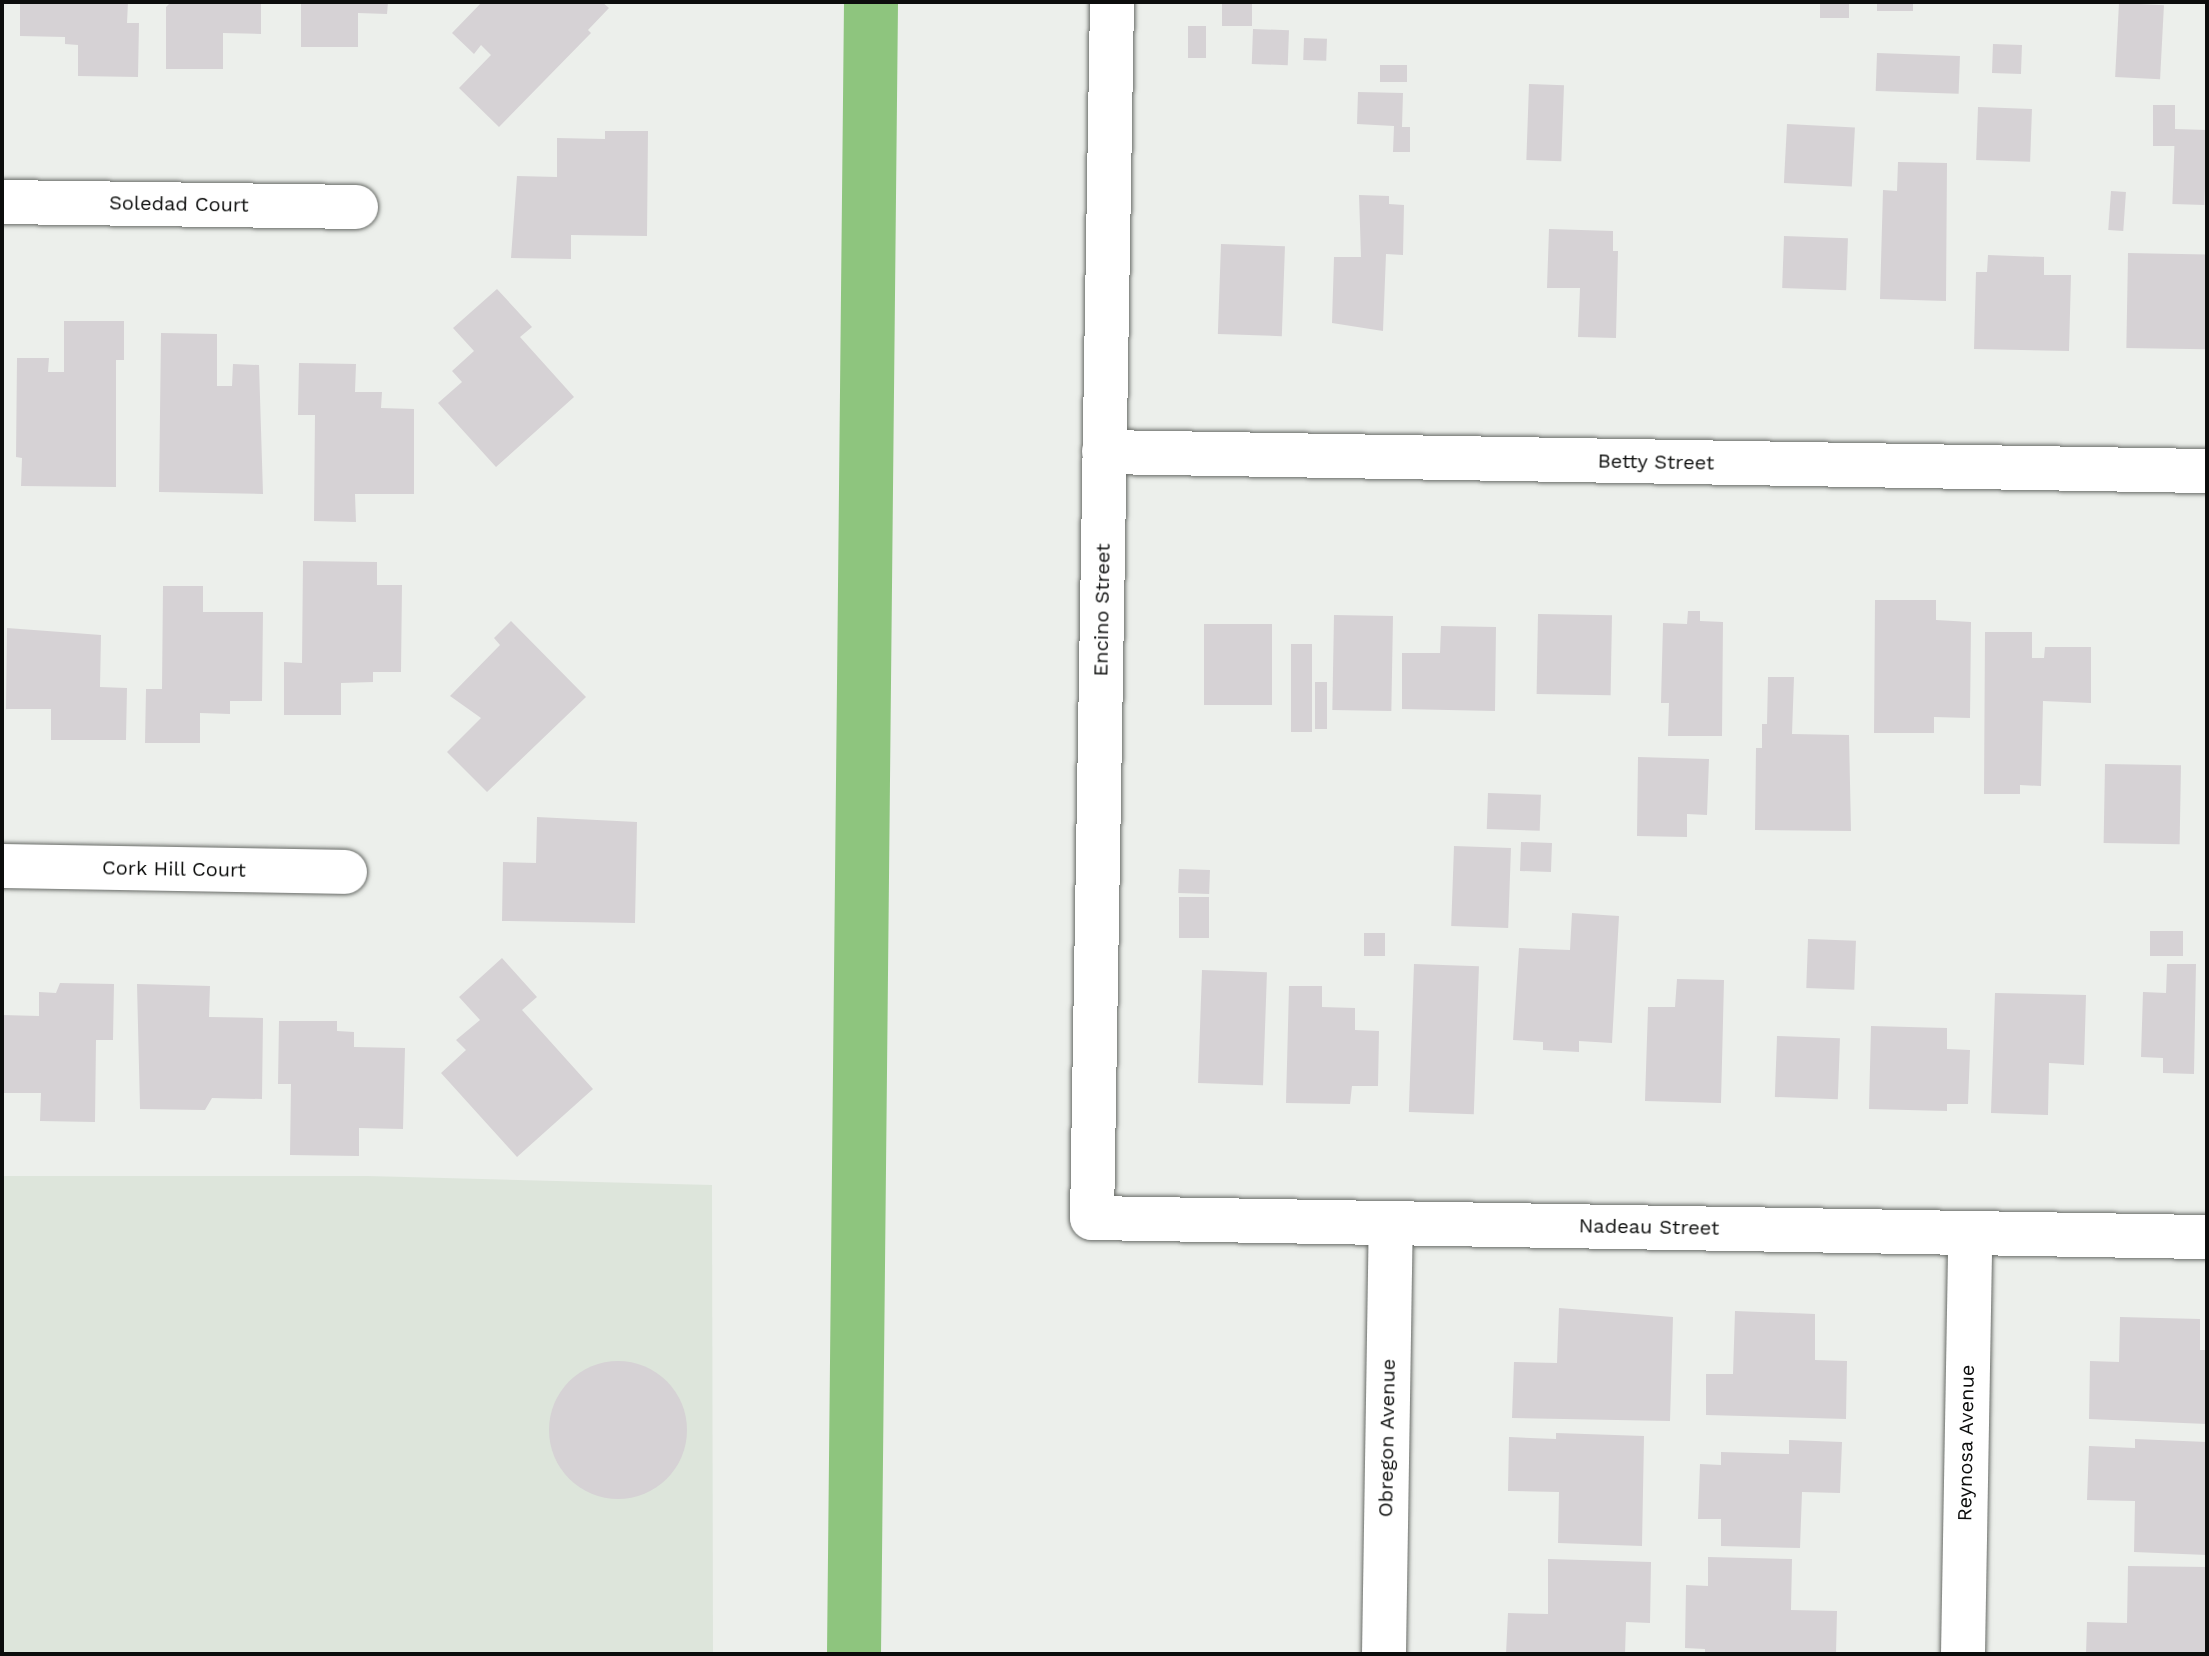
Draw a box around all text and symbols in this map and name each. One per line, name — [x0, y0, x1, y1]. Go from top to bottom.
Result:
street label: Soledad Court — [109, 191, 249, 217]
street label: Betty Street — [1597, 449, 1715, 475]
street label: Encino Street — [1089, 543, 1115, 677]
street label: Cork Hill Court — [101, 856, 247, 882]
street label: Nadeau Street — [1578, 1214, 1720, 1240]
street label: Obregon Avenue — [1374, 1358, 1400, 1518]
street label: Reynosa Avenue — [1953, 1364, 1979, 1522]

